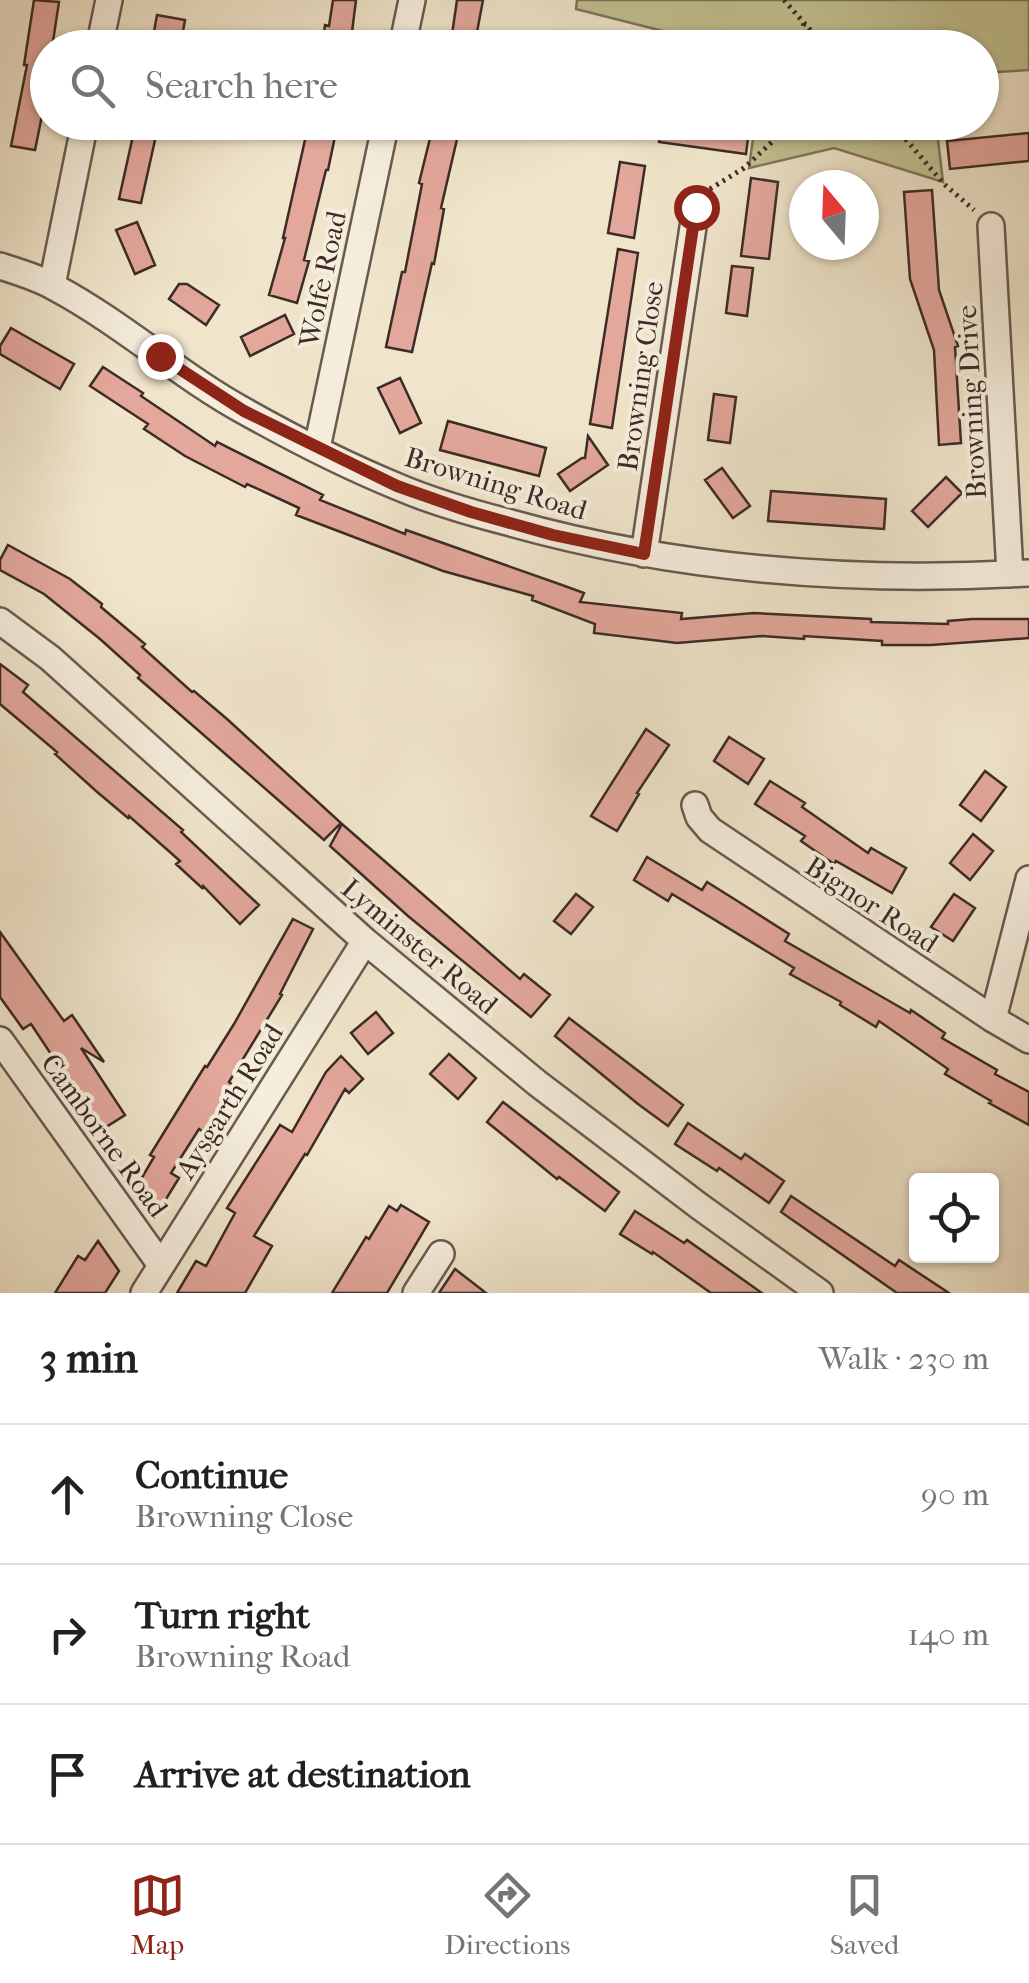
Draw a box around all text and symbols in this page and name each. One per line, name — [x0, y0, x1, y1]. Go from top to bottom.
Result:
search box — [30, 30, 999, 140]
icon: search — [65, 58, 120, 113]
text: Search here — [145, 63, 338, 108]
north arrow — [789, 170, 879, 260]
route start — [674, 185, 720, 231]
street label: Wolfe Road — [292, 207, 353, 351]
street label: Browning Close — [611, 279, 670, 473]
street label: Browning Drive — [950, 304, 993, 500]
route end — [138, 334, 184, 380]
street label: Browning Road — [401, 440, 592, 527]
street label: Bignor Road — [799, 849, 945, 960]
street label: Lyminster Road — [335, 872, 505, 1022]
street label: Aysgarth Road — [168, 1017, 290, 1186]
street label: Camborne Road — [34, 1047, 175, 1224]
map controls — [909, 1173, 999, 1263]
button: locate — [909, 1173, 999, 1263]
text: 3 min — [40, 1334, 138, 1383]
text: Walk · 230 m — [819, 1340, 989, 1377]
text: Continue — [135, 1453, 288, 1498]
icon: ahead — [40, 1467, 95, 1522]
text: 90 m — [921, 1476, 989, 1513]
text: Browning Close — [135, 1498, 353, 1535]
text: Turn right — [135, 1593, 310, 1638]
icon: right — [40, 1607, 95, 1662]
text: 140 m — [908, 1616, 989, 1653]
text: Browning Road — [135, 1638, 350, 1675]
icon: arrive — [40, 1747, 95, 1802]
text: Arrive at destination — [135, 1752, 471, 1797]
tab: Map — [130, 1868, 185, 1961]
tab: Directions — [444, 1868, 570, 1961]
tab: Saved — [830, 1868, 899, 1961]

